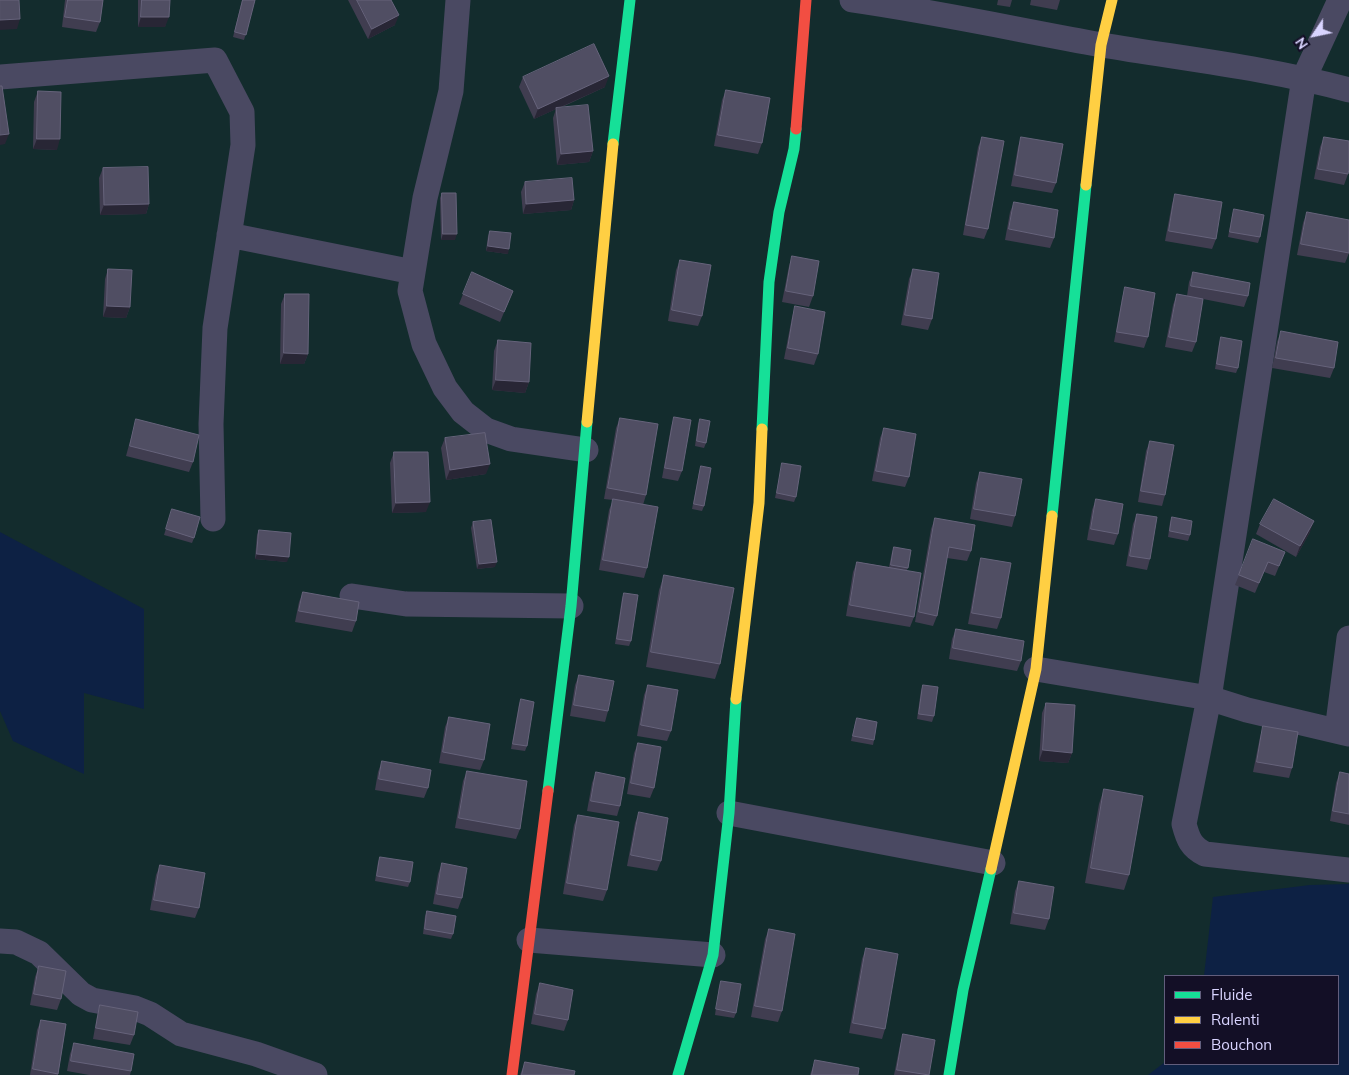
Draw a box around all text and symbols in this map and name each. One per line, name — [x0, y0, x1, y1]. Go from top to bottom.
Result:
north arrow — [1289, 10, 1339, 60]
text: N — [1291, 34, 1312, 53]
legend — [1164, 975, 1339, 1065]
text: Fluide — [1211, 985, 1252, 1004]
text: Ralenti — [1211, 1010, 1260, 1029]
text: Bouchon — [1211, 1035, 1272, 1054]

